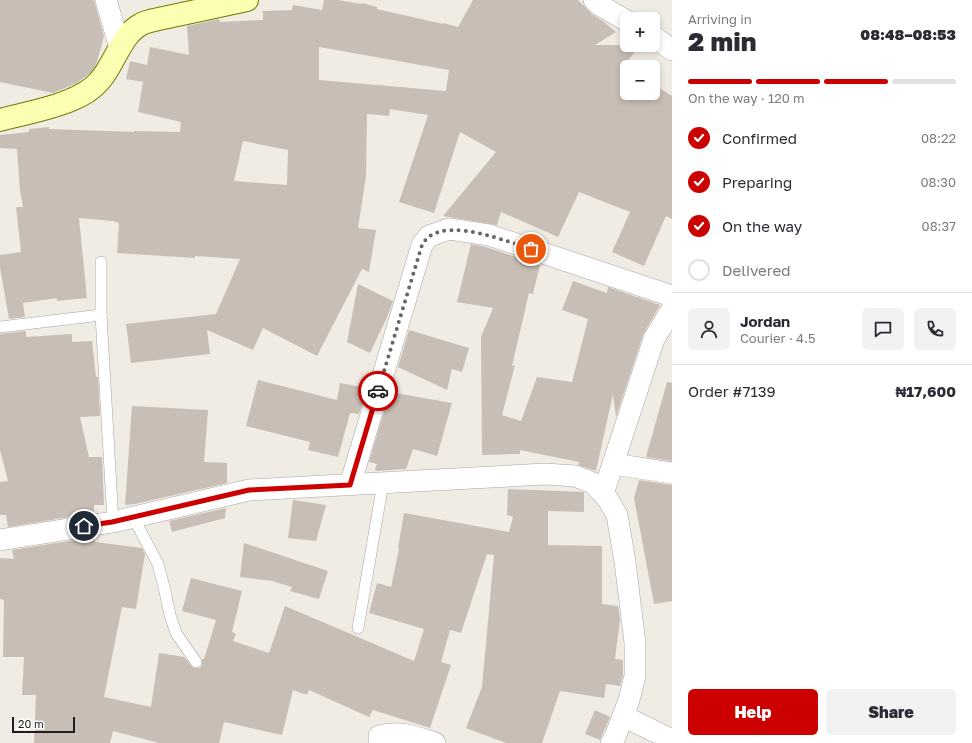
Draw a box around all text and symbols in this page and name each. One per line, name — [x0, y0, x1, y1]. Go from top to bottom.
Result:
text: Arriving in — [688, 11, 752, 27]
map controls — [620, 12, 660, 100]
button: + — [620, 12, 660, 52]
text: 08:48–08:53 — [860, 25, 956, 43]
text: 2 min — [688, 26, 756, 57]
button: − — [620, 60, 660, 100]
text: On the way · 120 m — [688, 90, 805, 106]
icon: check — [688, 127, 710, 149]
text: Confirmed — [722, 129, 797, 147]
text: 08:22 — [921, 130, 956, 146]
icon: check — [688, 171, 710, 193]
text: Preparing — [722, 173, 792, 191]
text: 08:30 — [920, 174, 956, 190]
icon: check — [688, 215, 710, 237]
text: On the way — [722, 217, 802, 235]
text: 08:37 — [922, 218, 956, 234]
pin — [514, 232, 548, 266]
icon: bag — [520, 238, 542, 260]
text: Delivered — [722, 261, 790, 279]
button: person — [688, 308, 730, 350]
button: chat — [862, 308, 904, 350]
button: phone — [914, 308, 956, 350]
text: Jordan — [740, 312, 790, 330]
text: Courier · 4.5 — [740, 330, 815, 346]
courier — [358, 371, 398, 411]
icon: car — [367, 380, 389, 402]
text: Order #7139 — [688, 382, 776, 400]
text: ₦17,600 — [895, 382, 956, 400]
pin — [67, 509, 101, 543]
icon: home — [73, 515, 95, 537]
button: Help — [688, 689, 818, 735]
button: Share — [826, 689, 956, 735]
scale bar — [12, 715, 75, 734]
text: 20 m — [18, 717, 44, 730]

